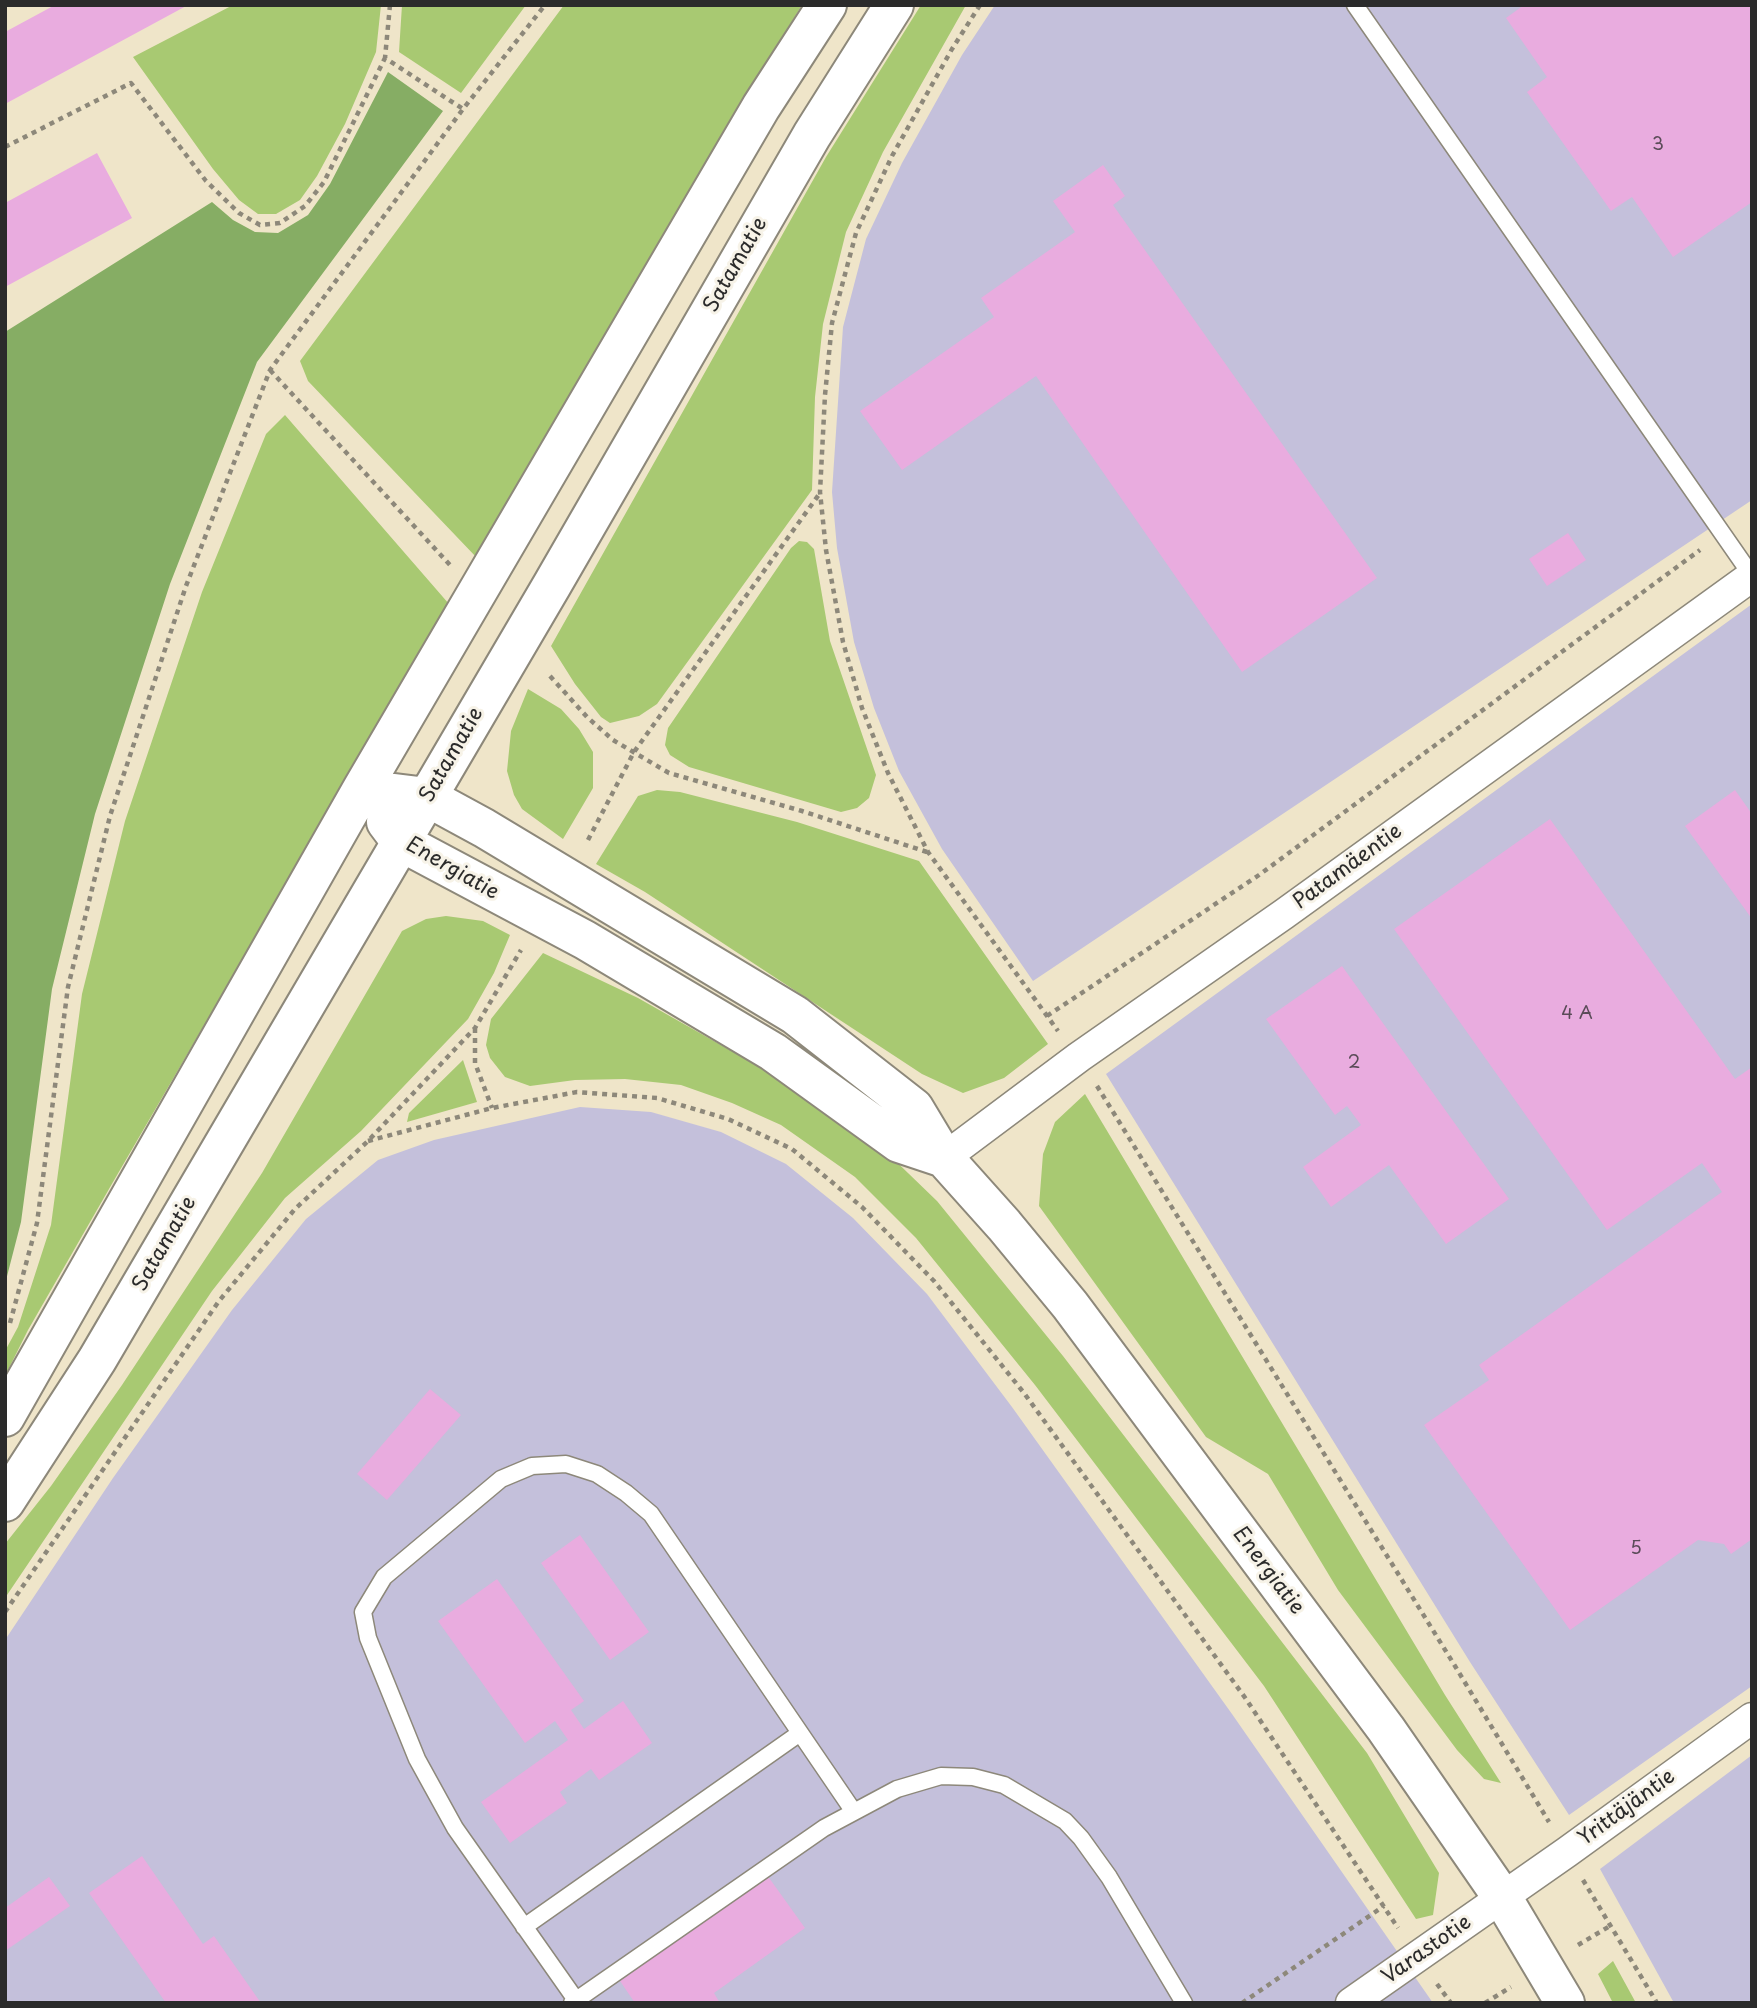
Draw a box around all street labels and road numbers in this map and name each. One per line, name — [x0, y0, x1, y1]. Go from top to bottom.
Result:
street label: Satamatie — [699, 213, 773, 317]
street label: Satamatie — [415, 703, 489, 807]
street label: Patamäentie — [1289, 819, 1407, 915]
street label: Energiatie — [401, 832, 503, 906]
street label: Satamatie — [128, 1192, 202, 1296]
street label: Energiatie — [1227, 1522, 1309, 1620]
street label: Yrittäjäntie — [1574, 1764, 1680, 1852]
street label: Varastotie — [1377, 1910, 1477, 1990]

